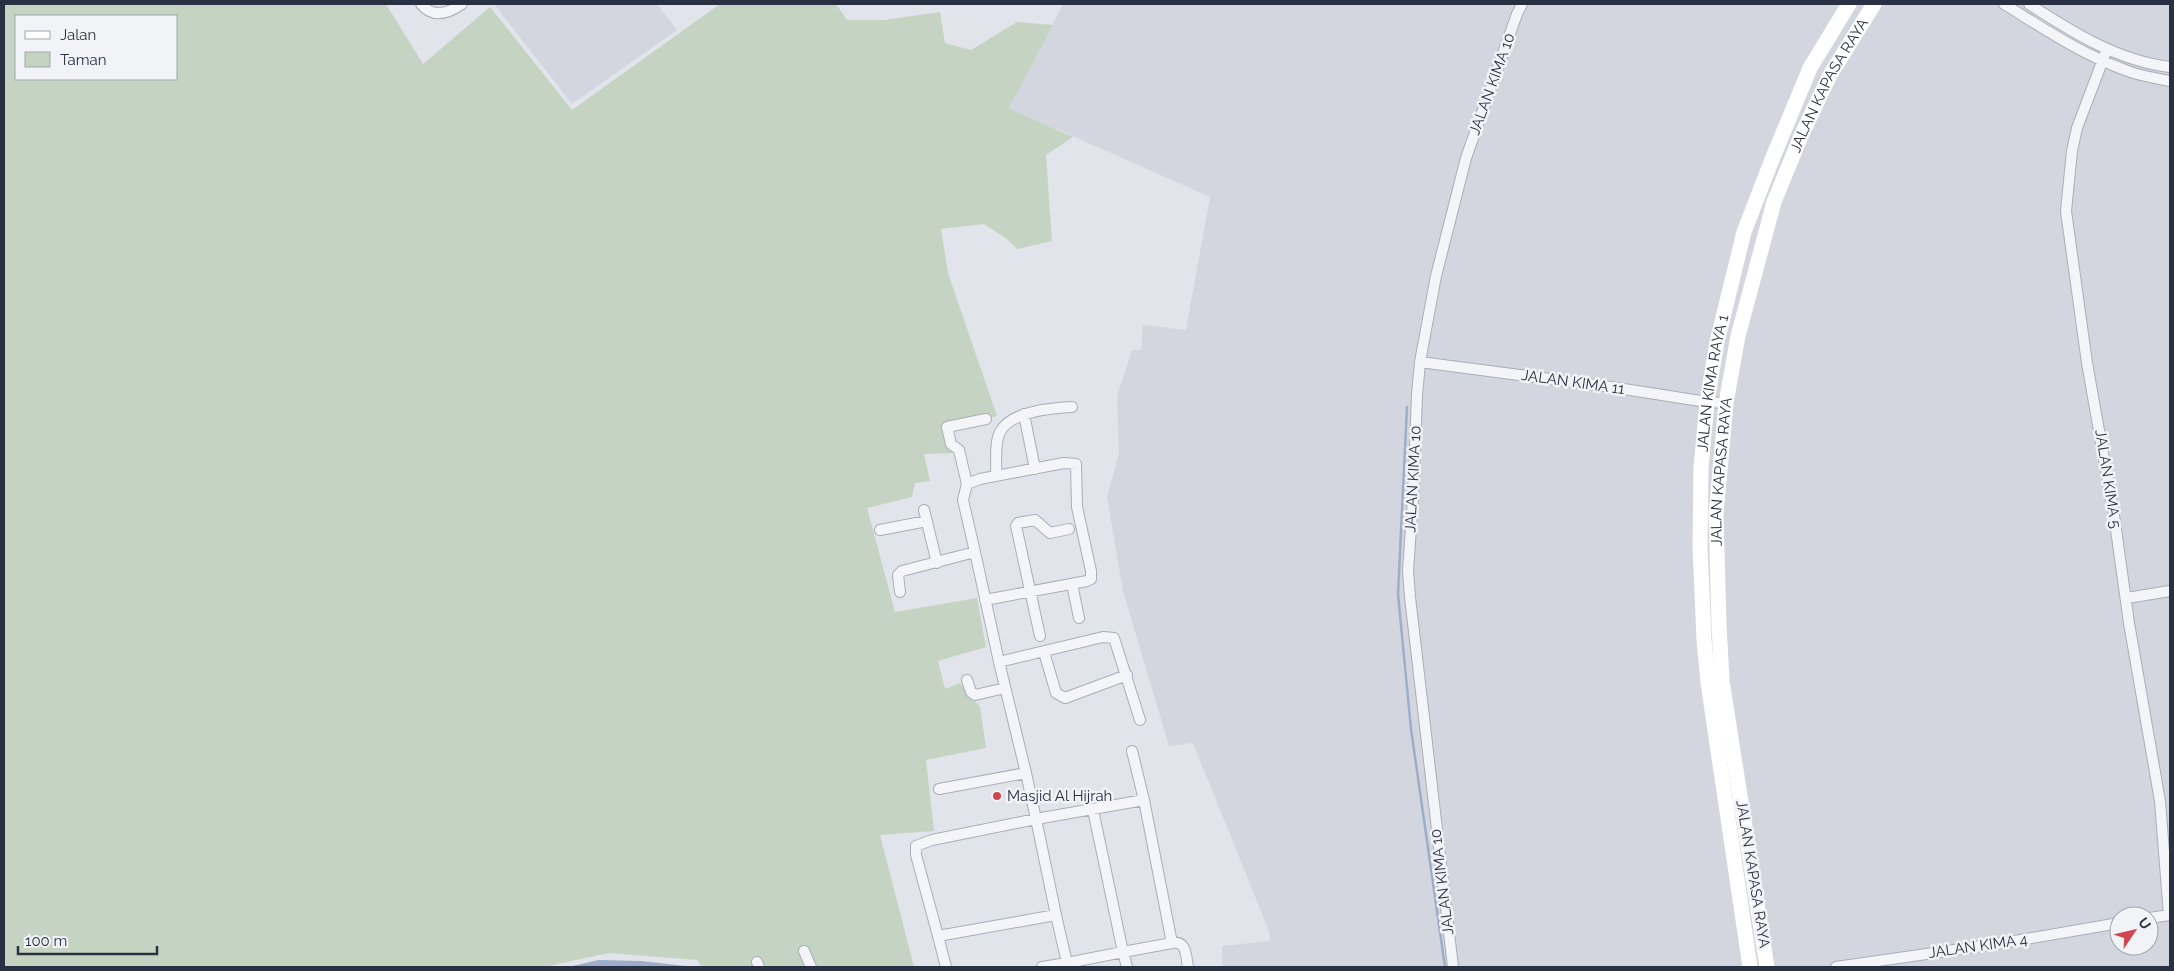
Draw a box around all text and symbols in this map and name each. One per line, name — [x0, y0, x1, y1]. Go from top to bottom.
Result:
legend — [15, 15, 178, 80]
street label: JALAN KAPASA RAYA — [1786, 15, 1872, 155]
text: Jalan — [60, 26, 96, 44]
street label: JALAN KIMA 10 — [1465, 31, 1519, 137]
text: Taman — [60, 51, 106, 69]
street label: JALAN KIMA RAYA 1 — [1694, 312, 1733, 453]
street label: JALAN KIMA 11 — [1520, 366, 1626, 398]
street label: JALAN KAPASA RAYA — [1707, 396, 1736, 547]
street label: JALAN KIMA 10 — [1401, 425, 1425, 533]
street label: JALAN KIMA 5 — [2091, 428, 2125, 530]
place label: Masjid Al Hijrah — [1007, 787, 1112, 805]
marker: Masjid Al Hijrah — [991, 790, 1003, 802]
street label: JALAN KAPASA RAYA — [1732, 799, 1774, 949]
street label: JALAN KIMA 10 — [1427, 828, 1457, 936]
north arrow — [2109, 906, 2159, 956]
text: U — [2135, 915, 2154, 932]
scale bar — [18, 924, 156, 956]
street label: JALAN KIMA 4 — [1927, 930, 2029, 962]
text: 100 m — [25, 932, 67, 950]

